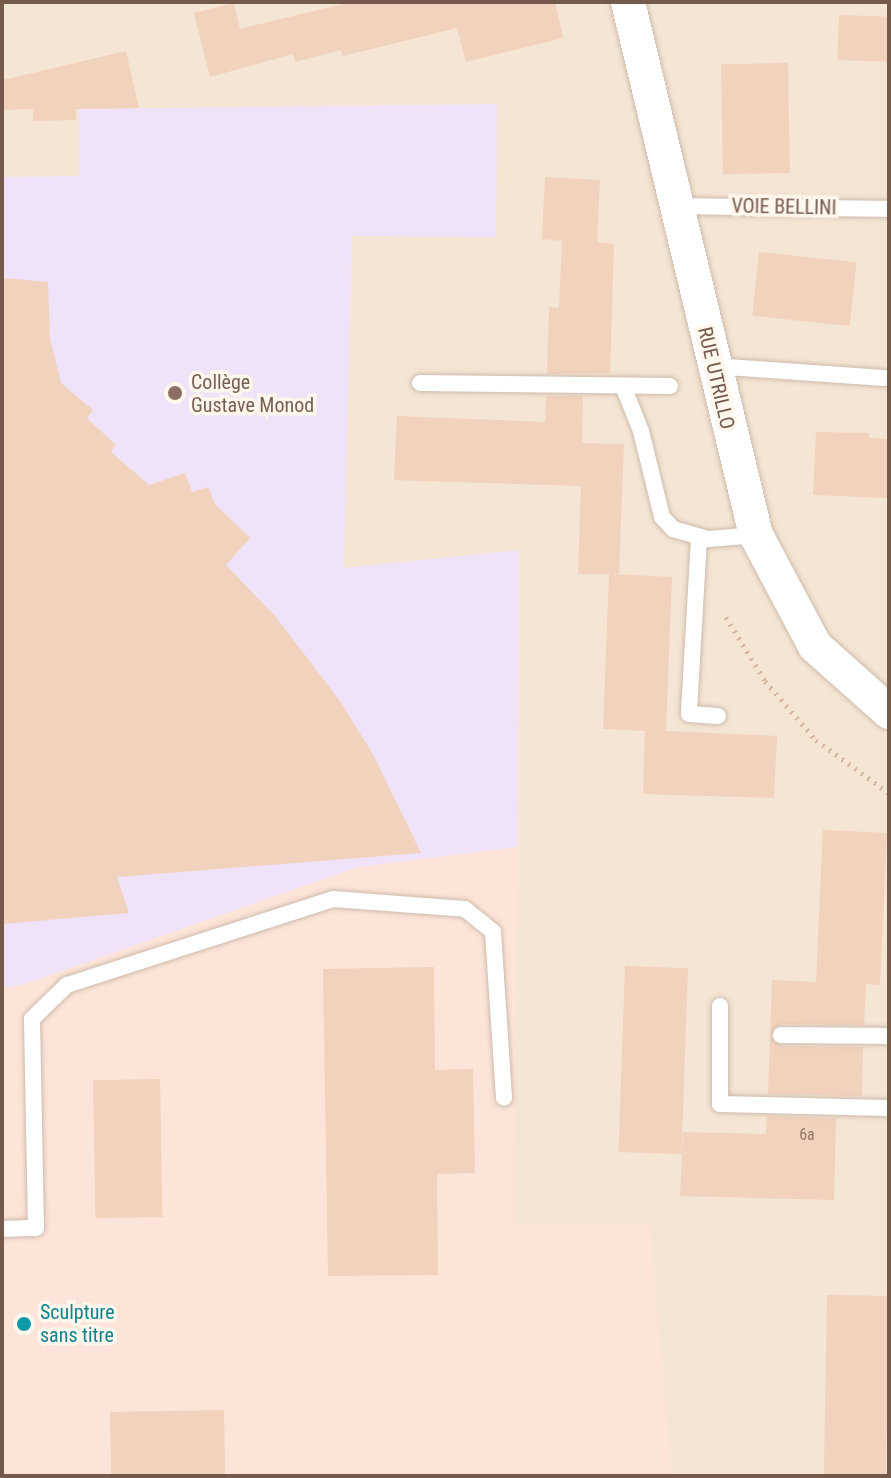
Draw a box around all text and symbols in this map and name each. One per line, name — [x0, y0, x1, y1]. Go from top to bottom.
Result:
street label: VOIE BELLINI — [731, 194, 837, 220]
street label: RUE UTRILLO — [693, 325, 739, 431]
place label: Collège Gustave Monod — [191, 370, 314, 417]
marker: Collège Gustave Monod — [166, 384, 184, 402]
house number: 6a — [799, 1125, 815, 1145]
place label: Sculpture sans titre — [40, 1300, 115, 1347]
marker: Sculpture sans titre — [15, 1315, 33, 1333]

